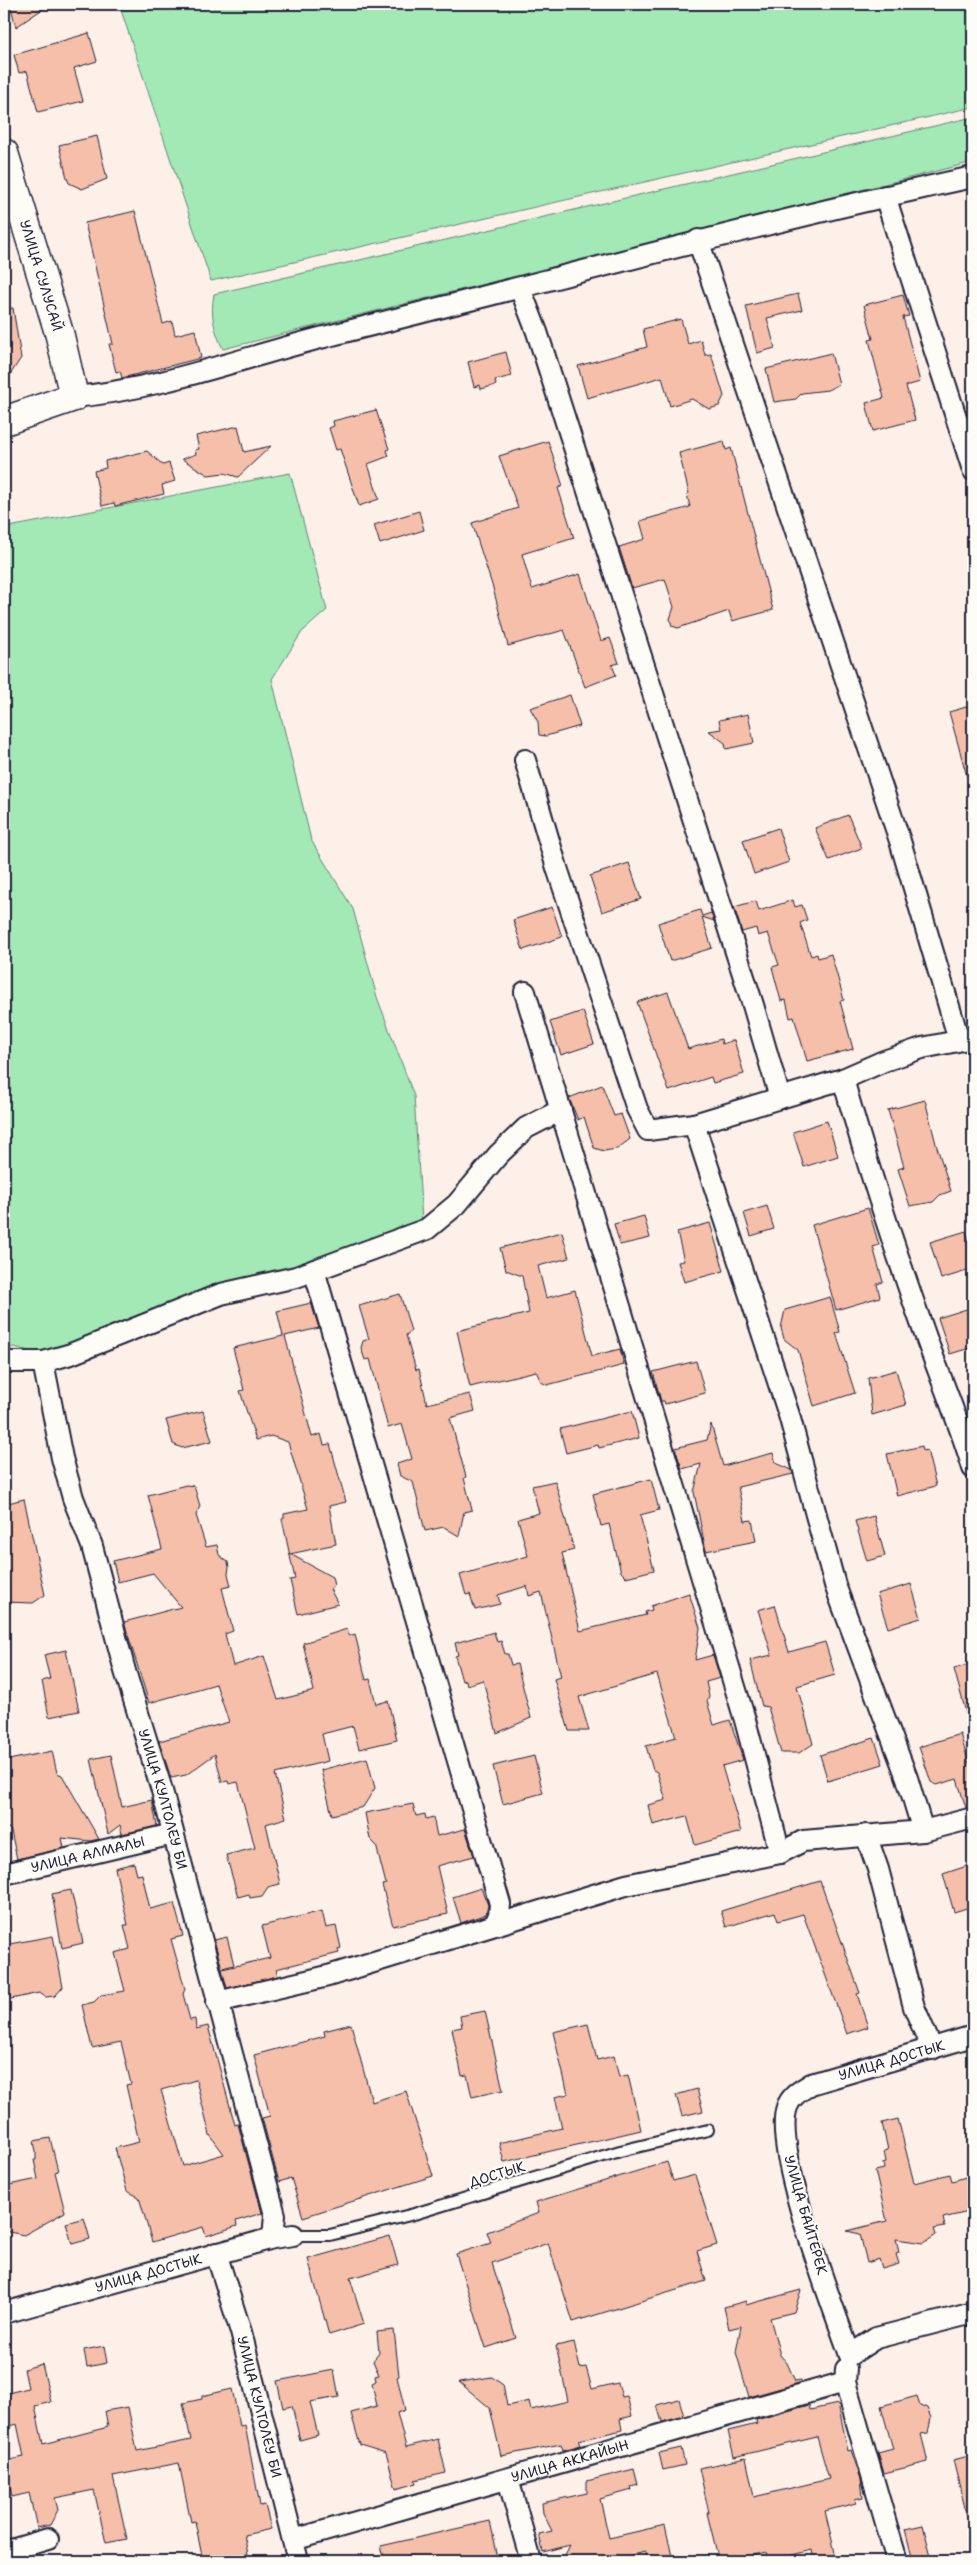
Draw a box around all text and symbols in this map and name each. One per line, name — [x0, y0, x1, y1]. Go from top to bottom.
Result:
street label: УЛИЦА СУЛУСАЙ — [16, 218, 67, 333]
street label: УЛИЦА КУЛТОЛЕУ БИ — [134, 1727, 192, 1872]
street label: УЛИЦА АЛМАЛЫ — [29, 1832, 146, 1876]
street label: УЛИЦА ДОСТЫК — [836, 2036, 947, 2084]
street label: УЛИЦА БАЙТЕРЕК — [780, 2153, 832, 2277]
street label: ДОСТЫК — [467, 2157, 527, 2191]
street label: УЛИЦА ДОСТЫК — [93, 2249, 204, 2296]
street label: УЛИЦА КУЛТОЛЕУ БИ — [233, 2334, 286, 2480]
street label: УЛИЦА АККАЙЫН — [509, 2435, 631, 2486]

